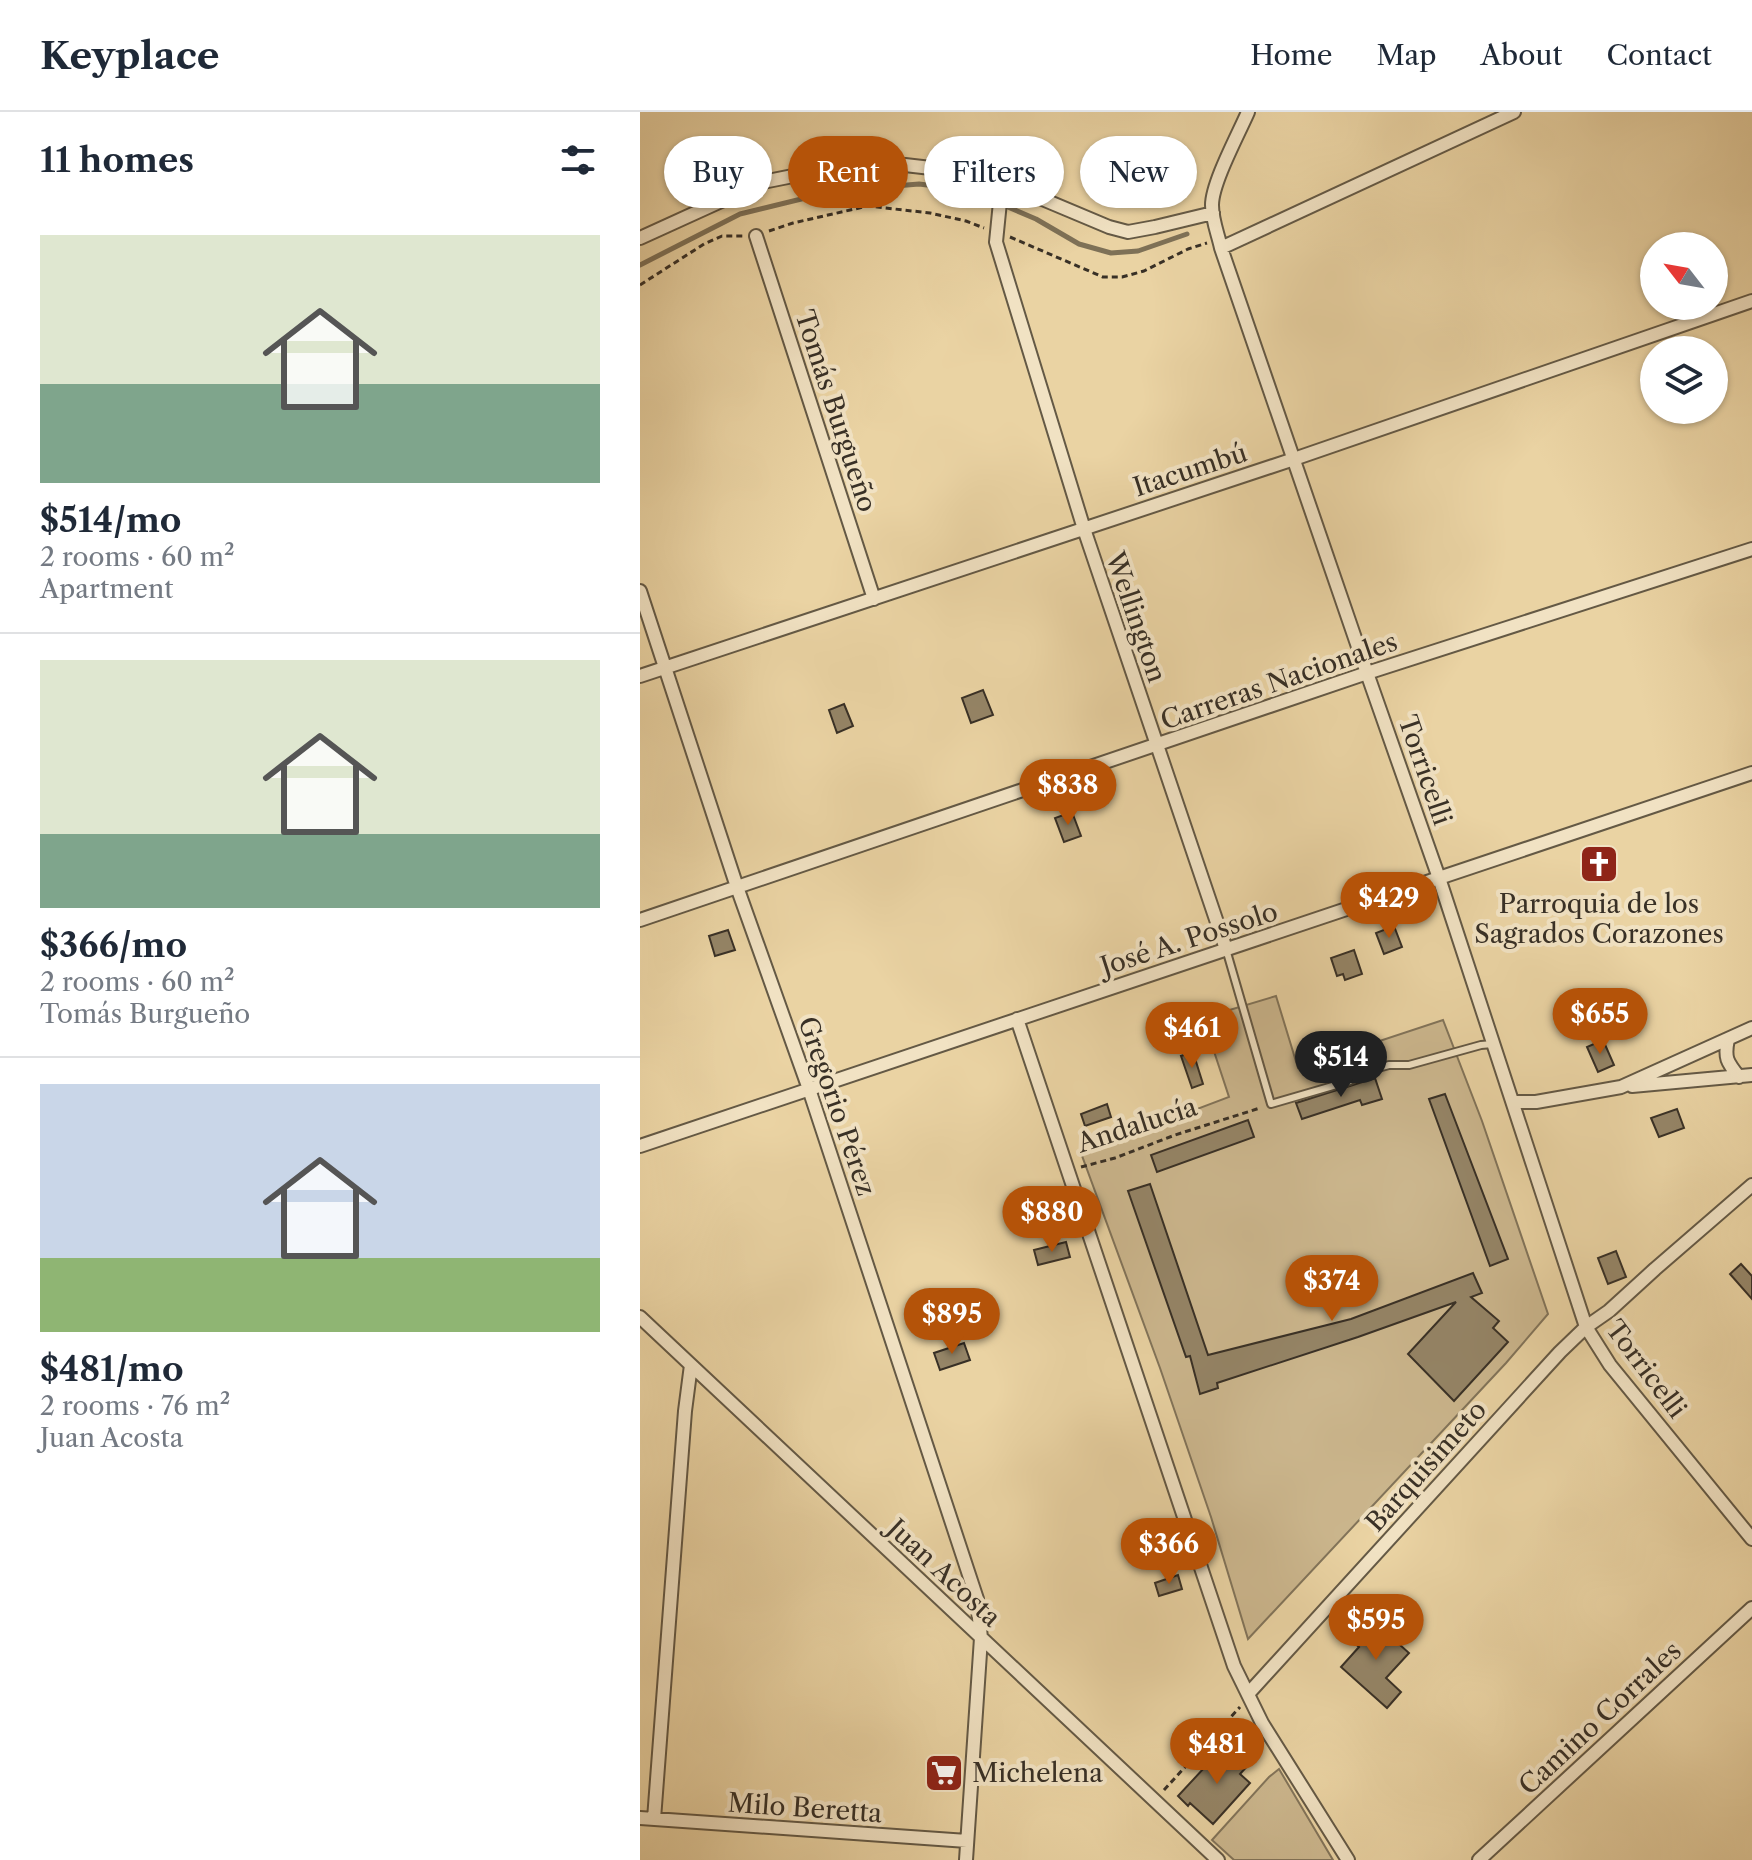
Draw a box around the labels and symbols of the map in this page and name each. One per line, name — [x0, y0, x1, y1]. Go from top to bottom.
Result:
north arrow — [1640, 232, 1728, 320]
street label: Tomás Burgueño — [788, 306, 884, 516]
street label: Itacumbú — [1129, 437, 1251, 503]
street label: Wellington — [1098, 547, 1173, 686]
street label: Carreras Nacionales — [1156, 625, 1402, 737]
street label: Torricelli — [1391, 711, 1459, 829]
pin: $838 — [1021, 759, 1115, 827]
church icon: Parroquia de los Sagrados Corazones — [1578, 843, 1620, 885]
pin: $429 — [1342, 872, 1436, 940]
place label: Parroquia de los Sagrados Corazones — [1474, 888, 1724, 950]
street label: José A. Possolo — [1093, 895, 1282, 984]
pin: $655 — [1553, 988, 1647, 1056]
pin: $461 — [1145, 1002, 1239, 1070]
street label: Gregorio Pérez — [791, 1012, 883, 1200]
pin: $514 — [1294, 1031, 1388, 1099]
street label: Andalucía — [1072, 1091, 1201, 1160]
pin: $880 — [1005, 1186, 1099, 1254]
pin: $374 — [1285, 1255, 1379, 1323]
pin: $895 — [905, 1288, 999, 1356]
street label: Torricelli — [1599, 1314, 1693, 1424]
street label: Barquisimeto — [1359, 1394, 1493, 1538]
street label: Juan Acosta — [878, 1510, 1008, 1634]
pin: $366 — [1122, 1518, 1216, 1586]
pin: $595 — [1329, 1594, 1423, 1662]
street label: Camino Corrales — [1512, 1635, 1688, 1801]
pin: $481 — [1170, 1718, 1264, 1786]
supermarket icon: Michelena — [923, 1752, 965, 1794]
place label: Michelena — [972, 1757, 1103, 1789]
street label: Milo Beretta — [727, 1787, 884, 1829]

